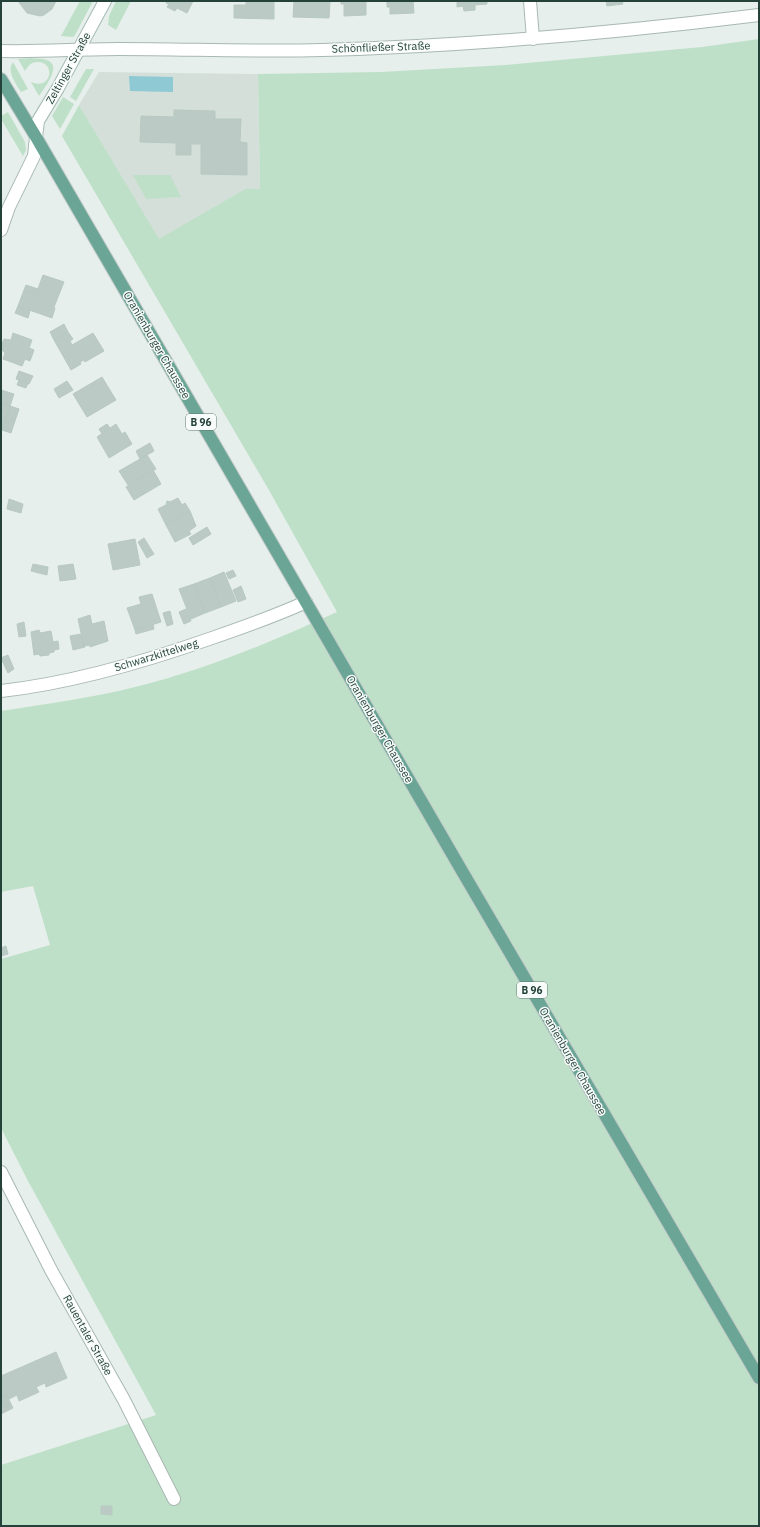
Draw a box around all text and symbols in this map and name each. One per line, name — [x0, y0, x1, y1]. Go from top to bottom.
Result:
street label: Zeltinger Straße — [43, 30, 93, 106]
street label: Schönfließer Straße — [331, 38, 431, 56]
street label: Oranienburger Chaussee — [121, 289, 193, 401]
road number: B 96 — [186, 414, 216, 430]
street label: Schwarzkittelweg — [112, 636, 200, 674]
street label: Oranienburger Chaussee — [344, 673, 416, 785]
road number: B 96 — [517, 982, 547, 998]
street label: Oranienburger Chaussee — [537, 1005, 609, 1117]
street label: Rauentaler Straße — [60, 1292, 116, 1378]

